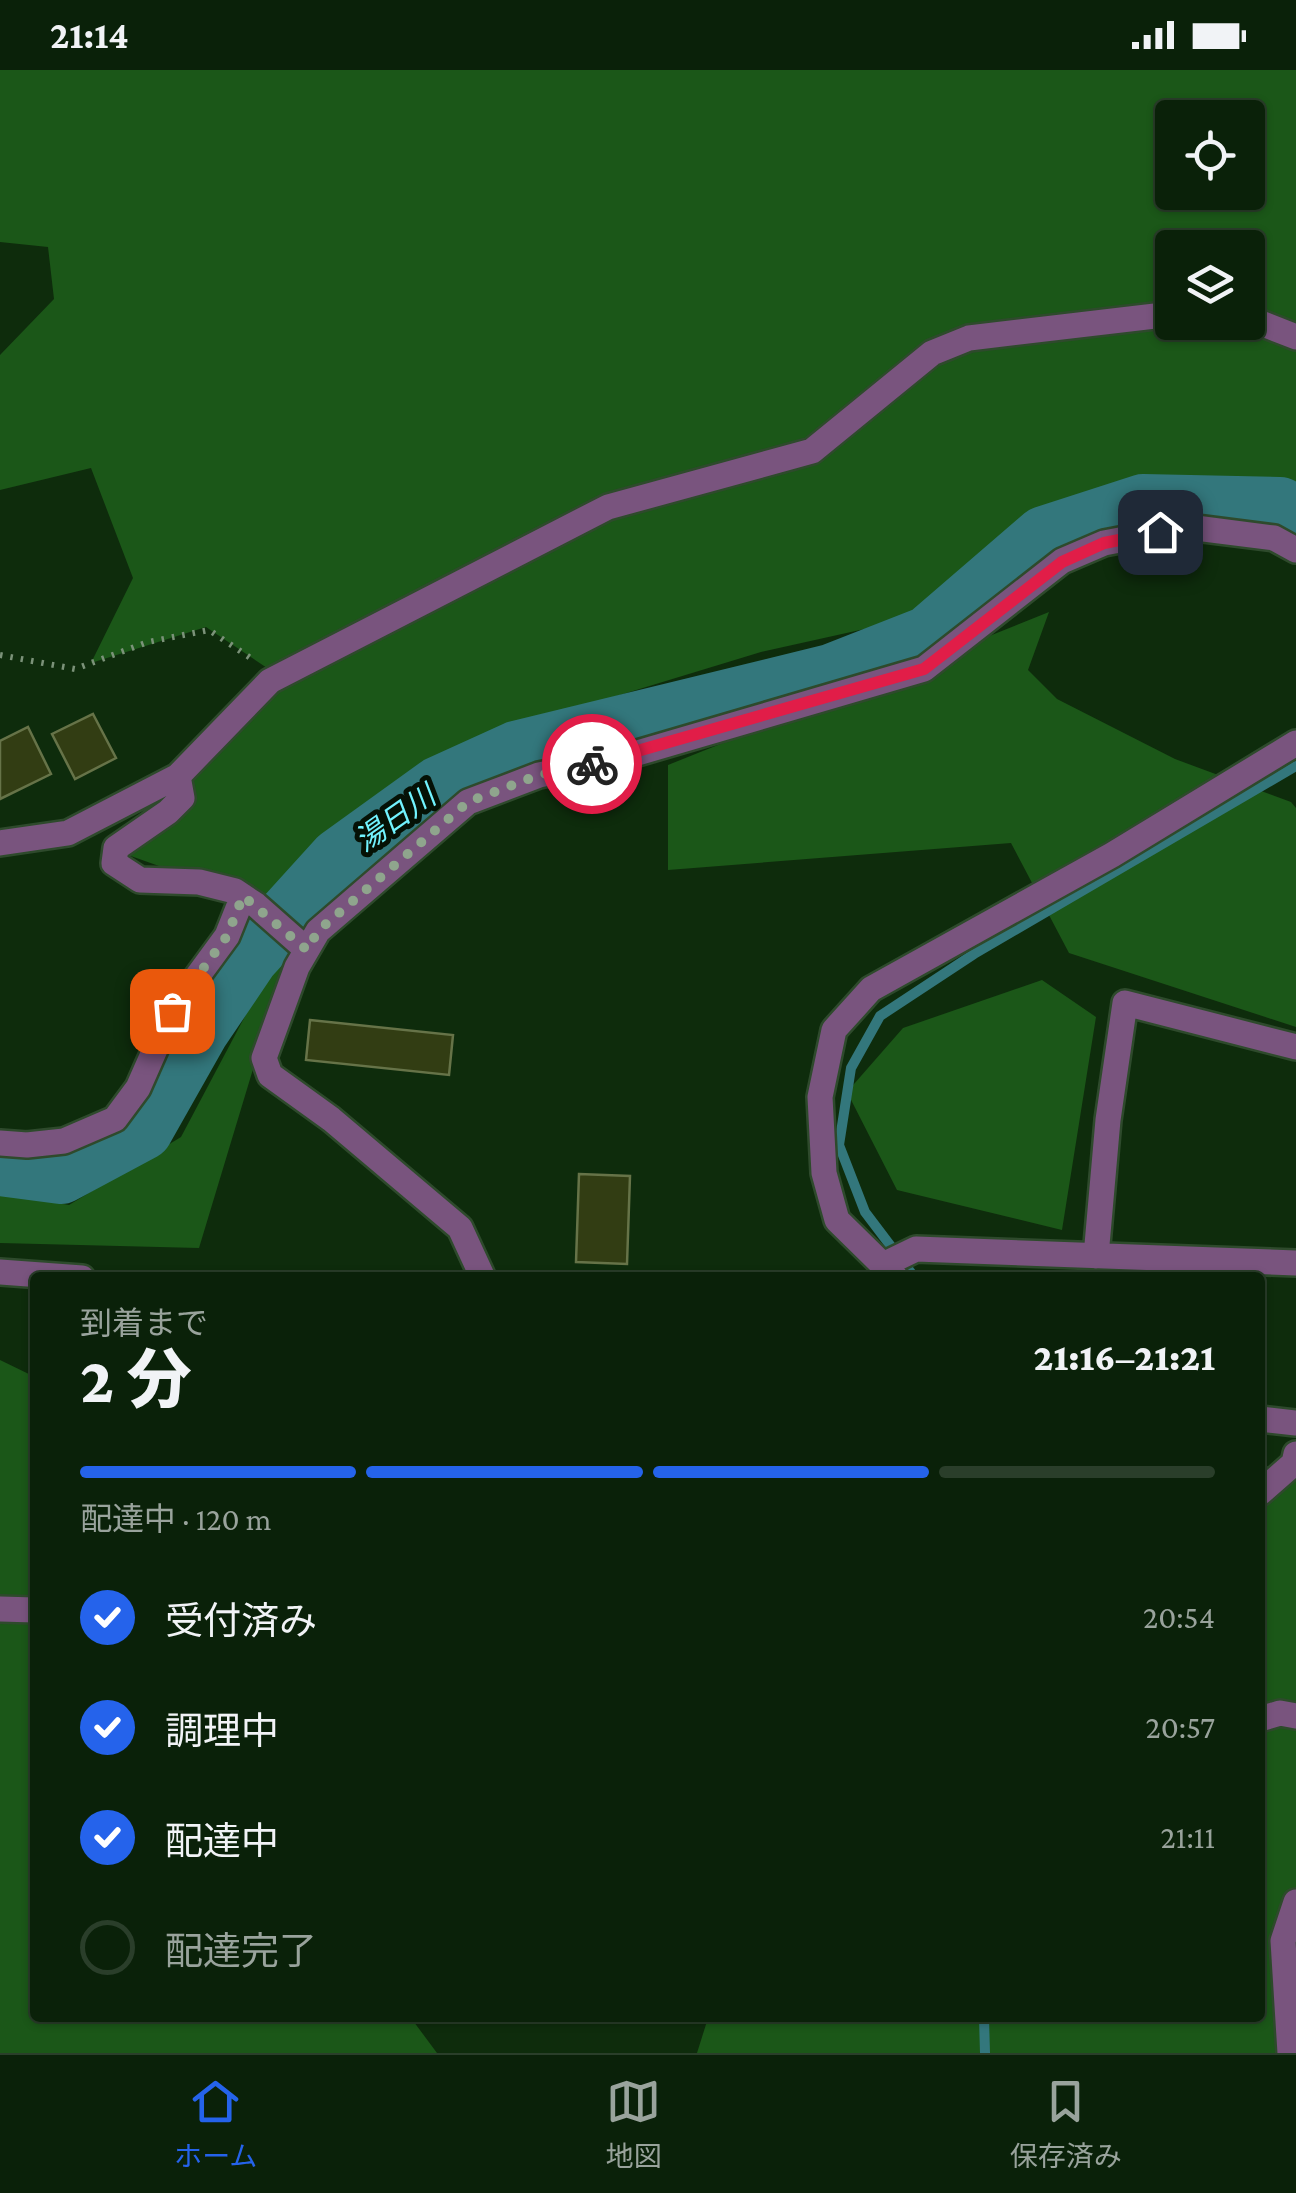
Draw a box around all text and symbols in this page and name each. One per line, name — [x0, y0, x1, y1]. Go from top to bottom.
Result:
text: 21:14 — [50, 14, 129, 56]
map controls — [1155, 100, 1265, 340]
button: locate — [1155, 100, 1265, 210]
button: layers — [1155, 230, 1265, 340]
pin — [1118, 490, 1203, 575]
icon: home — [1133, 505, 1188, 560]
courier — [542, 714, 642, 814]
icon: bike — [565, 737, 620, 792]
water label: 湯日川 — [349, 777, 444, 857]
pin — [130, 969, 215, 1054]
icon: bag — [145, 984, 200, 1039]
text: 到着まで — [80, 1305, 208, 1341]
text: 21:16–21:21 — [1033, 1336, 1215, 1378]
text: 2 分 — [80, 1344, 192, 1416]
text: 配達中 · 120 m — [80, 1501, 271, 1537]
icon: check — [80, 1590, 135, 1645]
text: 20:54 — [1143, 1599, 1215, 1635]
text: 受付済み — [165, 1600, 317, 1642]
icon: check — [80, 1700, 135, 1755]
text: 20:57 — [1145, 1709, 1215, 1745]
text: 調理中 — [165, 1710, 279, 1752]
icon: check — [80, 1810, 135, 1865]
text: 21:11 — [1161, 1819, 1215, 1855]
text: 配達中 — [165, 1820, 279, 1862]
text: 配達完了 — [165, 1930, 317, 1972]
tab: ホーム — [174, 2074, 257, 2174]
tab: 地図 — [606, 2074, 662, 2174]
tab: 保存済み — [1010, 2074, 1122, 2174]

